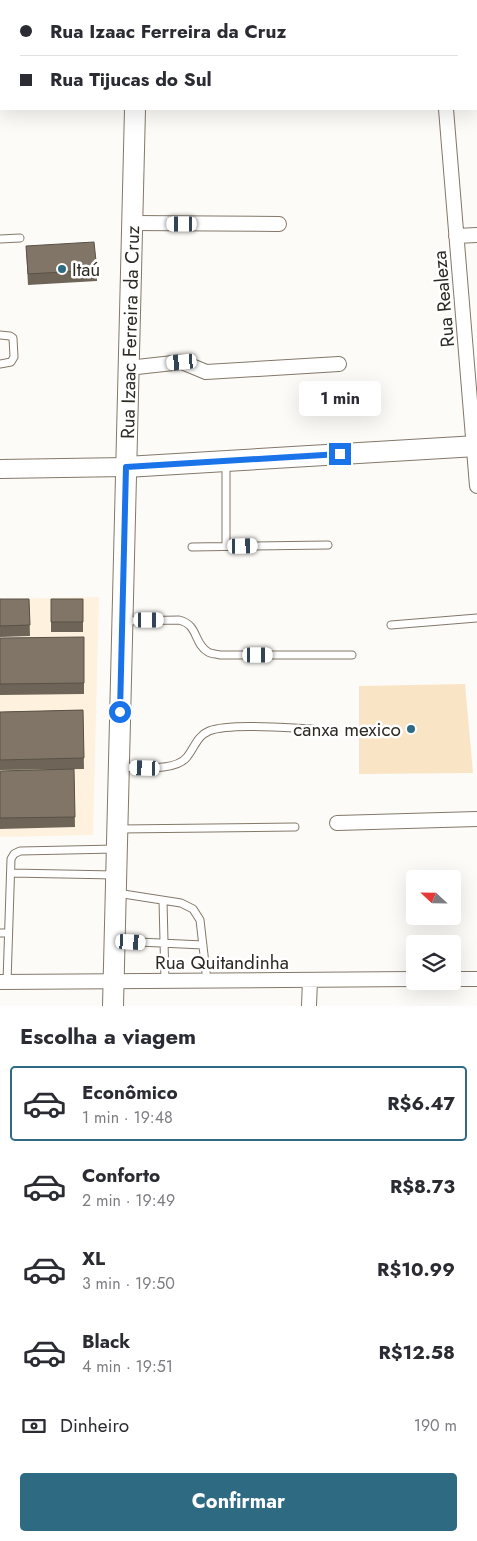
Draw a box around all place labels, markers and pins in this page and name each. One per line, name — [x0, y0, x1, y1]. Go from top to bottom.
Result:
place label: Itaú — [72, 256, 100, 283]
marker: Itaú — [56, 263, 68, 275]
place label: canxa mexico — [293, 716, 401, 743]
marker: canxa mexico — [405, 723, 417, 735]

